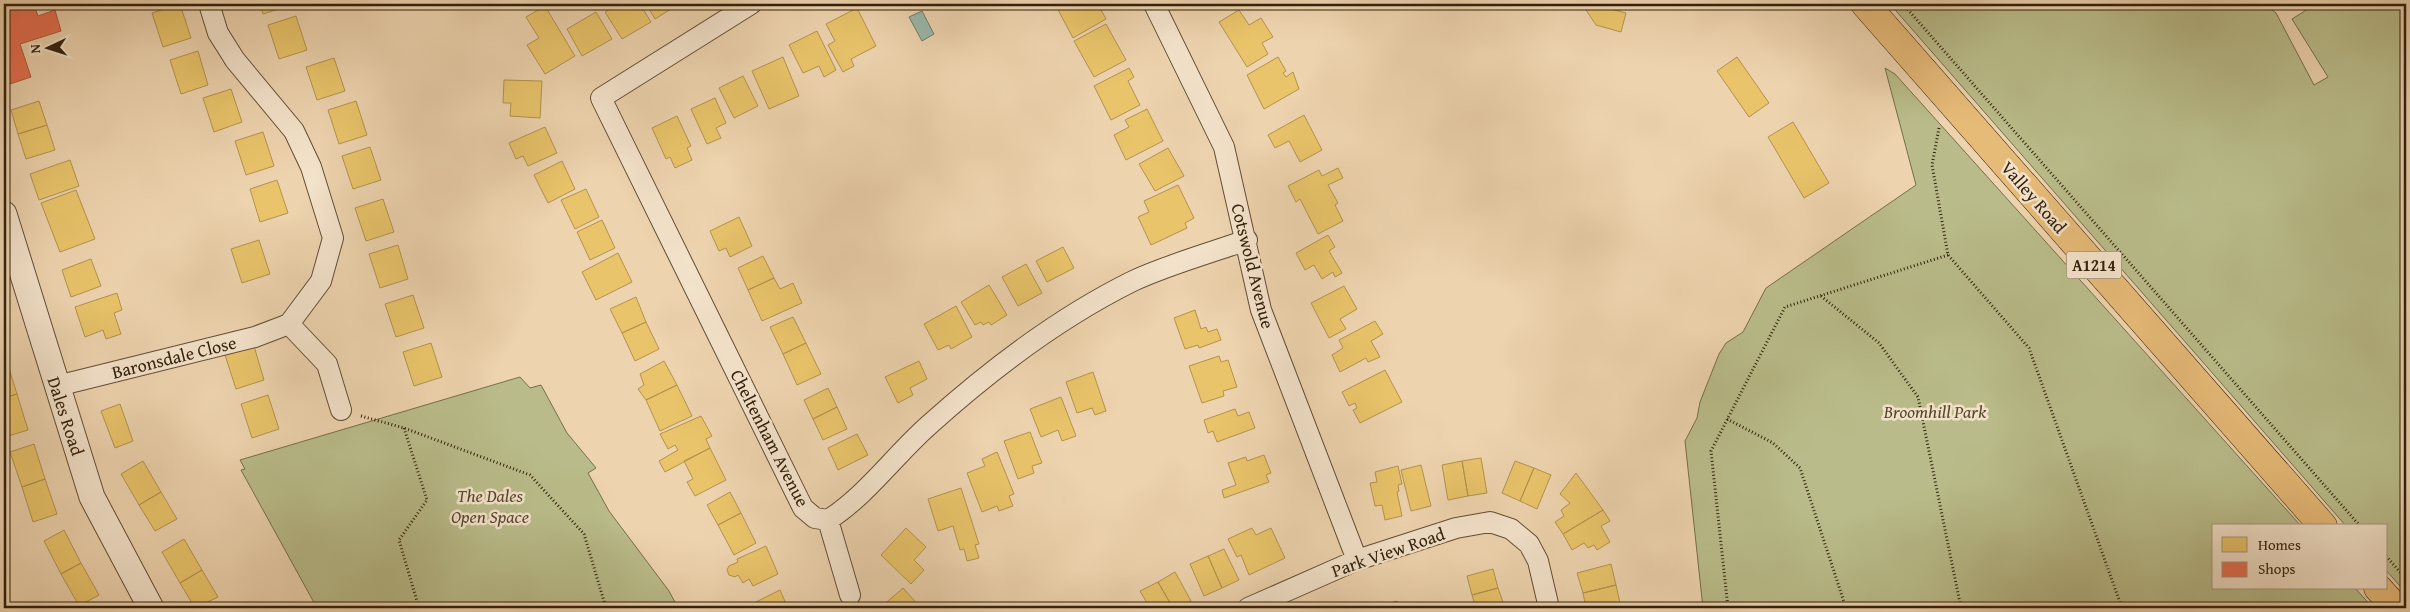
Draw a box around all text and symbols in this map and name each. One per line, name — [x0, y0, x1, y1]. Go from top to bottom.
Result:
north arrow — [22, 22, 72, 72]
text: N — [25, 43, 45, 54]
street label: Valley Road — [1995, 155, 2073, 240]
street label: Cotswold Avenue — [1224, 201, 1282, 331]
road number: A1214 — [2066, 252, 2122, 278]
street label: Baronsdale Close — [109, 328, 239, 386]
street label: Cheltenham Avenue — [724, 365, 816, 511]
street label: Dales Road — [41, 373, 92, 459]
park label: Broomhill Park — [1883, 398, 1987, 425]
park label: The Dales Open Space — [451, 482, 529, 530]
street label: Park View Road — [1328, 520, 1449, 584]
legend — [2212, 524, 2388, 590]
text: Homes — [2258, 534, 2301, 555]
text: Shops — [2258, 558, 2295, 579]

